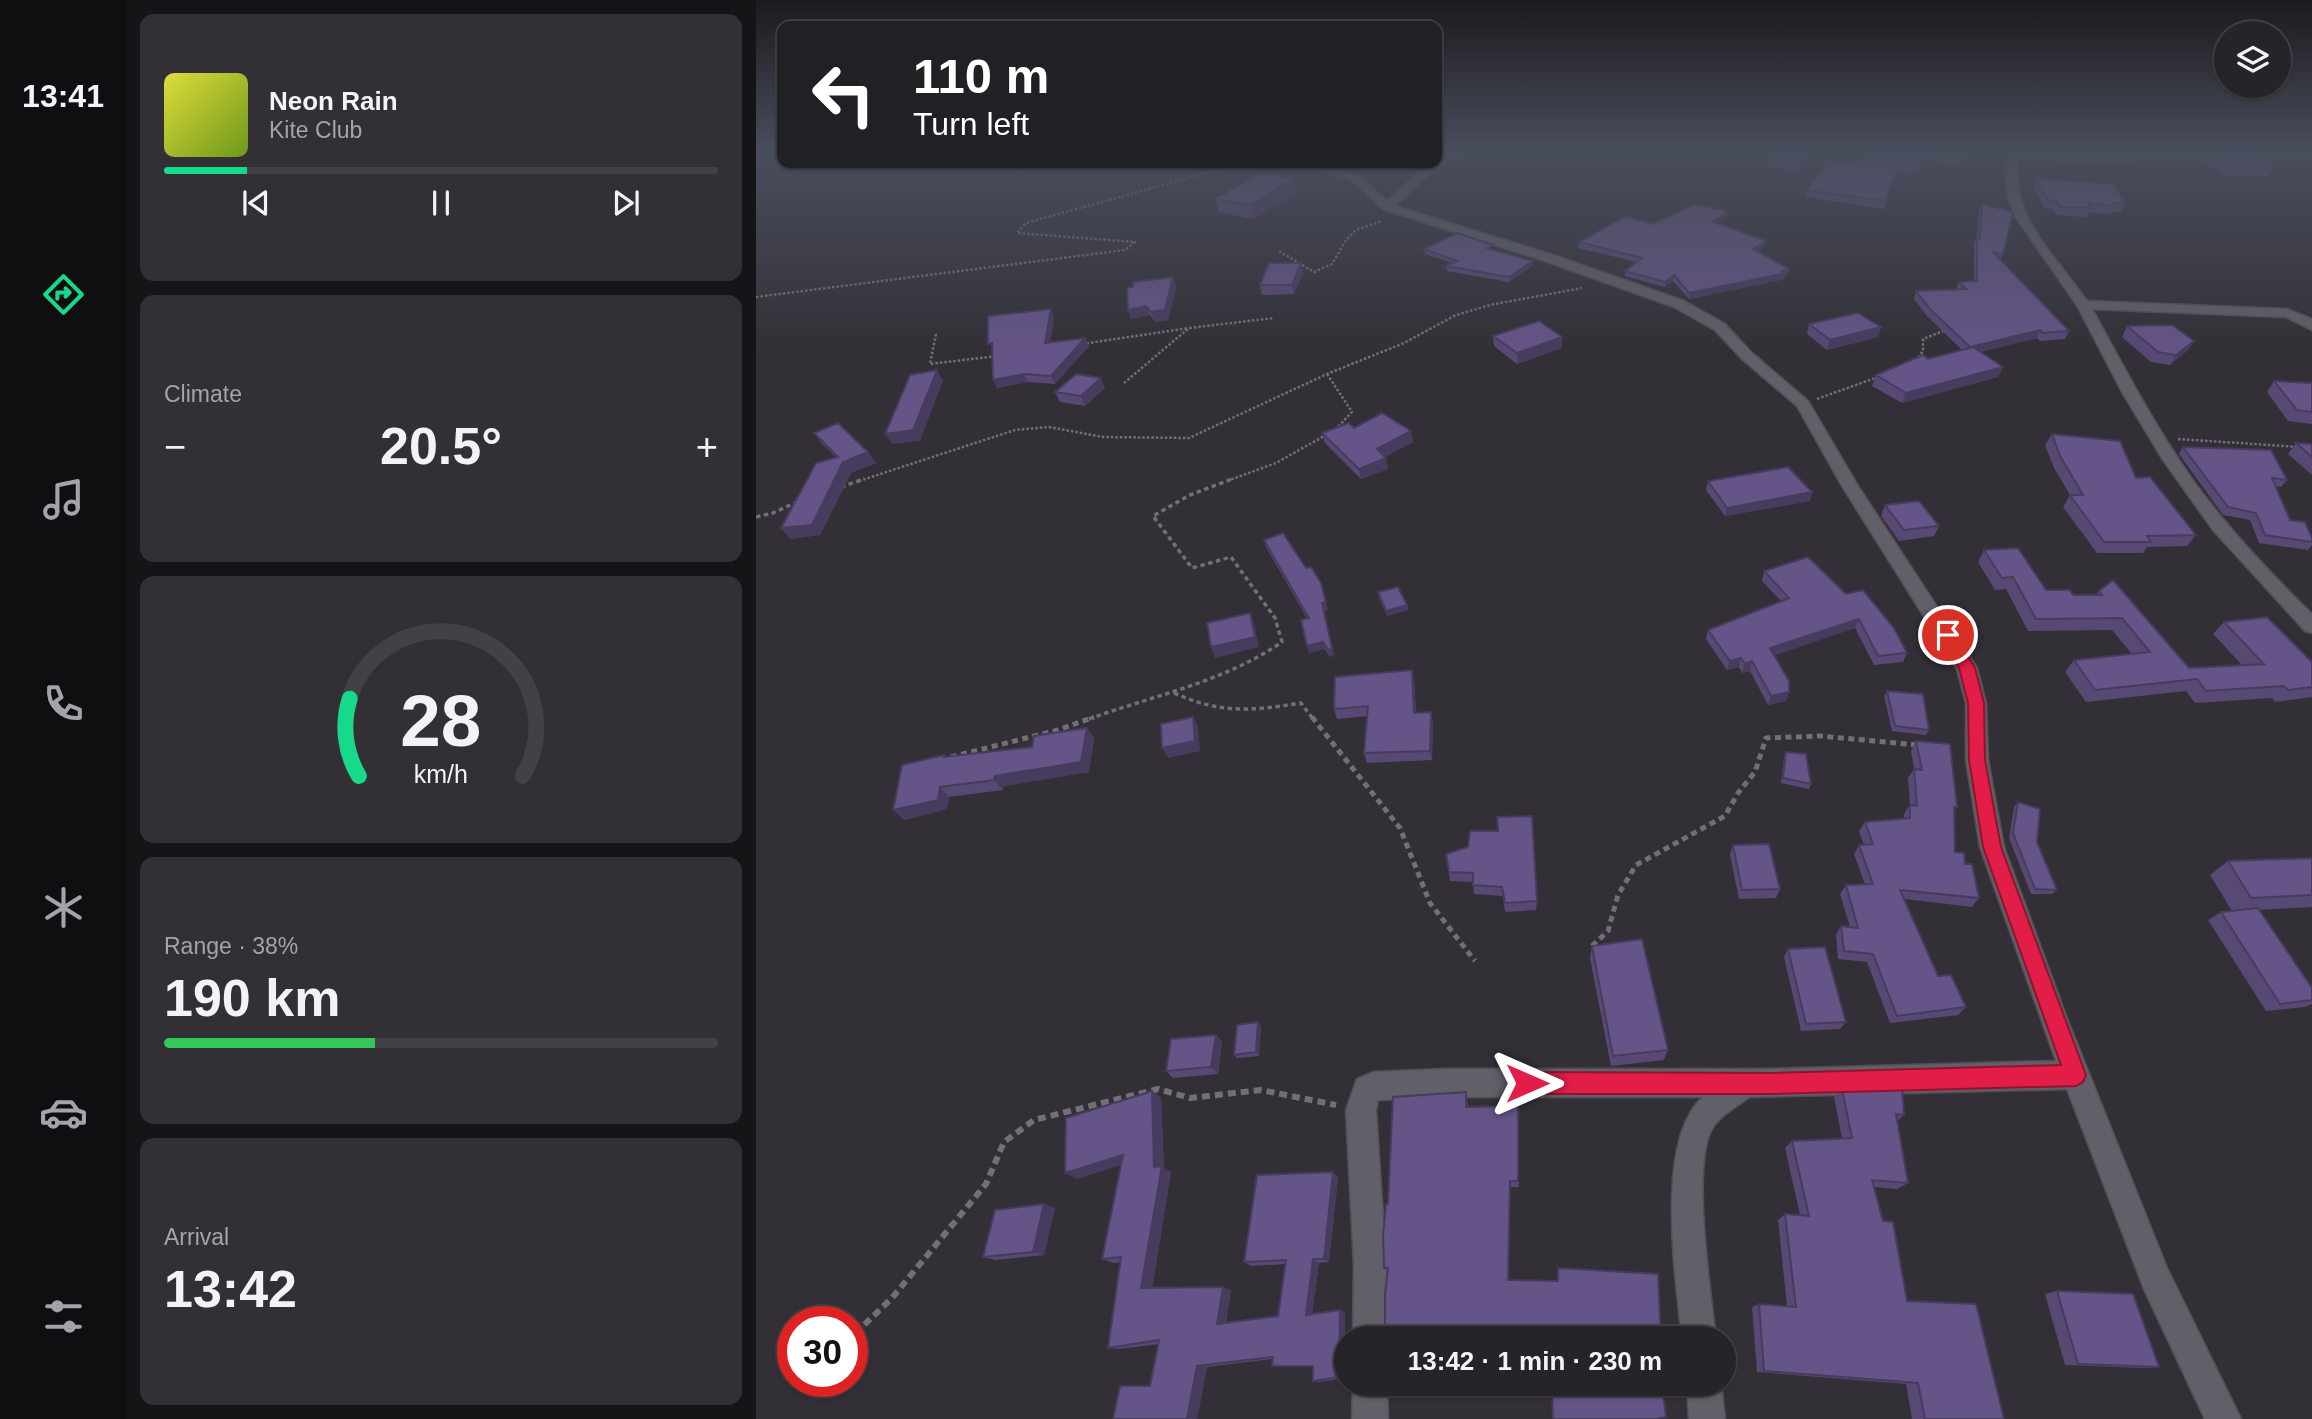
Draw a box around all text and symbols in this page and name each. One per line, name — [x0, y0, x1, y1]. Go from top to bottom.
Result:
map controls — [2214, 21, 2291, 98]
button: layers — [2214, 21, 2291, 98]
icon: left — [798, 49, 889, 140]
text: 110 m — [913, 49, 1049, 103]
text: 13:41 — [22, 78, 104, 114]
text: Neon Rain — [269, 86, 398, 116]
text: Turn left — [913, 106, 1029, 142]
text: Kite Club — [269, 117, 362, 143]
icon: previous — [237, 184, 275, 222]
icon: pause — [422, 184, 460, 222]
icon: next — [607, 184, 645, 222]
icon: directions — [39, 270, 88, 319]
text: Climate — [164, 381, 242, 407]
text: 20.5° — [380, 417, 502, 475]
text: − — [164, 426, 186, 468]
text: + — [696, 426, 718, 468]
icon: music — [39, 475, 88, 524]
pin — [1918, 605, 1978, 665]
icon: arrive — [1929, 616, 1967, 654]
icon: phone — [39, 679, 88, 728]
text: 28 — [401, 680, 481, 761]
text: km/h — [414, 759, 468, 787]
icon: climate — [39, 883, 88, 932]
text: Range · 38% — [164, 933, 298, 959]
text: 190 km — [164, 969, 340, 1027]
position arrow — [1490, 1046, 1564, 1120]
icon: car — [39, 1088, 88, 1137]
text: Arrival — [164, 1224, 229, 1250]
text: 13:42 — [164, 1260, 297, 1318]
icon: filters — [39, 1292, 88, 1341]
speed limit sign: 30 — [777, 1306, 868, 1397]
text: 13:42 · 1 min · 230 m — [1408, 1346, 1662, 1376]

